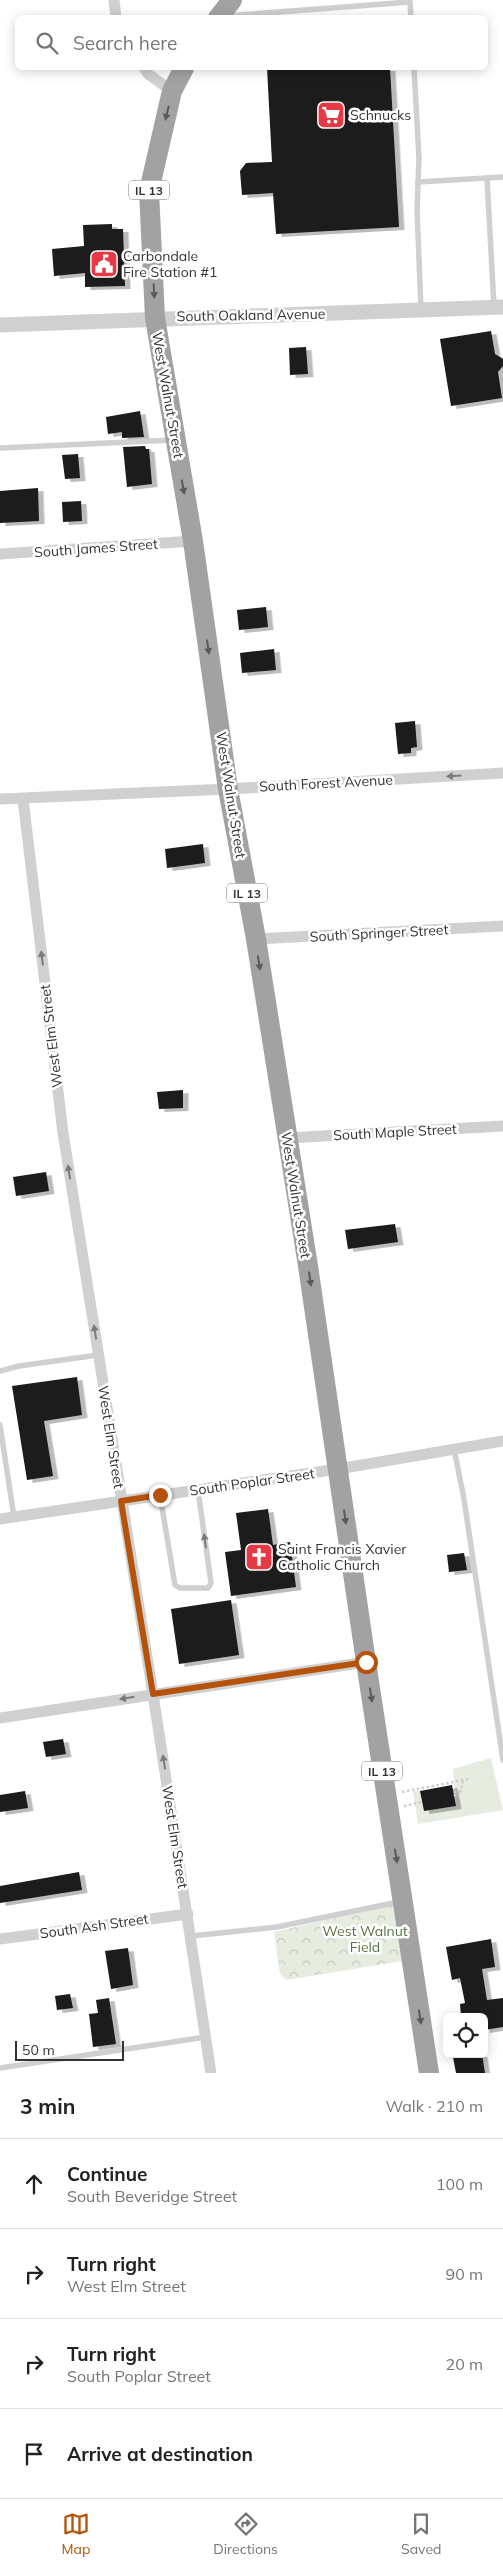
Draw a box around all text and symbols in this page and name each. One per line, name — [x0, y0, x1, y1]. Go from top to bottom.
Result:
search box — [15, 15, 488, 70]
icon: search — [33, 29, 61, 57]
text: Search here — [73, 31, 177, 55]
supermarket icon: Schnucks — [316, 100, 346, 130]
one-way arrow — [163, 105, 171, 120]
place label: Schnucks — [350, 106, 411, 124]
road number: IL 13 — [129, 180, 169, 200]
place label: Carbondale Fire Station #1 — [123, 247, 217, 281]
public building icon: Carbondale Fire Station #1 — [89, 249, 119, 279]
one-way arrow — [150, 283, 158, 299]
street label: South Oakland Avenue — [176, 305, 326, 325]
street label: West Walnut Street — [148, 330, 188, 460]
one-way arrow — [180, 479, 188, 495]
street label: South James Street — [34, 535, 158, 561]
one-way arrow — [205, 640, 213, 656]
street label: West Walnut Street — [212, 730, 250, 860]
street label: South Forest Avenue — [259, 771, 393, 795]
one-way arrow — [446, 772, 462, 780]
road number: IL 13 — [227, 884, 267, 902]
street label: South Springer Street — [309, 920, 449, 946]
one-way arrow — [38, 950, 46, 966]
one-way arrow — [256, 956, 264, 972]
street label: West Elm Street — [36, 983, 66, 1089]
street label: South Maple Street — [333, 1120, 457, 1144]
street label: West Walnut Street — [277, 1130, 315, 1260]
one-way arrow — [65, 1163, 73, 1179]
one-way arrow — [306, 1272, 314, 1288]
one-way arrow — [90, 1324, 98, 1340]
street label: West Elm Street — [94, 1384, 128, 1490]
street label: South Poplar Street — [188, 1464, 316, 1500]
route end — [149, 1484, 172, 1507]
one-way arrow — [341, 1510, 349, 1526]
one-way arrow — [201, 1532, 209, 1548]
place label: Saint Francis Xavier Catholic Church — [278, 1540, 407, 1574]
church icon: Saint Francis Xavier Catholic Church — [244, 1542, 274, 1572]
route start — [355, 1651, 378, 1674]
one-way arrow — [367, 1688, 375, 1704]
one-way arrow — [119, 1694, 135, 1702]
one-way arrow — [159, 1754, 167, 1770]
road number: IL 13 — [362, 1762, 402, 1780]
street label: West Elm Street — [158, 1784, 192, 1890]
one-way arrow — [392, 1848, 400, 1864]
street label: South Ash Street — [39, 1909, 149, 1943]
park label: West Walnut Field — [322, 1922, 408, 1956]
one-way arrow — [417, 2009, 425, 2025]
map controls — [443, 2013, 488, 2058]
button: locate — [443, 2013, 488, 2058]
scale bar — [15, 2038, 124, 2061]
text: 50 m — [22, 2041, 55, 2059]
text: 3 min — [20, 2093, 75, 2119]
text: Walk · 210 m — [385, 2096, 483, 2116]
text: Continue — [67, 2162, 147, 2186]
icon: ahead — [20, 2170, 48, 2198]
text: 100 m — [436, 2174, 483, 2194]
text: South Beveridge Street — [67, 2186, 237, 2206]
text: Turn right — [67, 2252, 156, 2276]
icon: right — [20, 2260, 48, 2288]
text: 90 m — [446, 2264, 483, 2284]
text: West Elm Street — [67, 2276, 186, 2296]
text: Turn right — [67, 2342, 156, 2366]
icon: right — [20, 2350, 48, 2378]
text: 20 m — [446, 2354, 483, 2374]
text: South Poplar Street — [67, 2366, 211, 2386]
icon: arrive — [20, 2440, 48, 2468]
text: Arrive at destination — [67, 2442, 253, 2466]
tab: Map — [62, 2510, 90, 2558]
tab: Directions — [213, 2510, 278, 2558]
tab: Saved — [401, 2510, 441, 2558]

